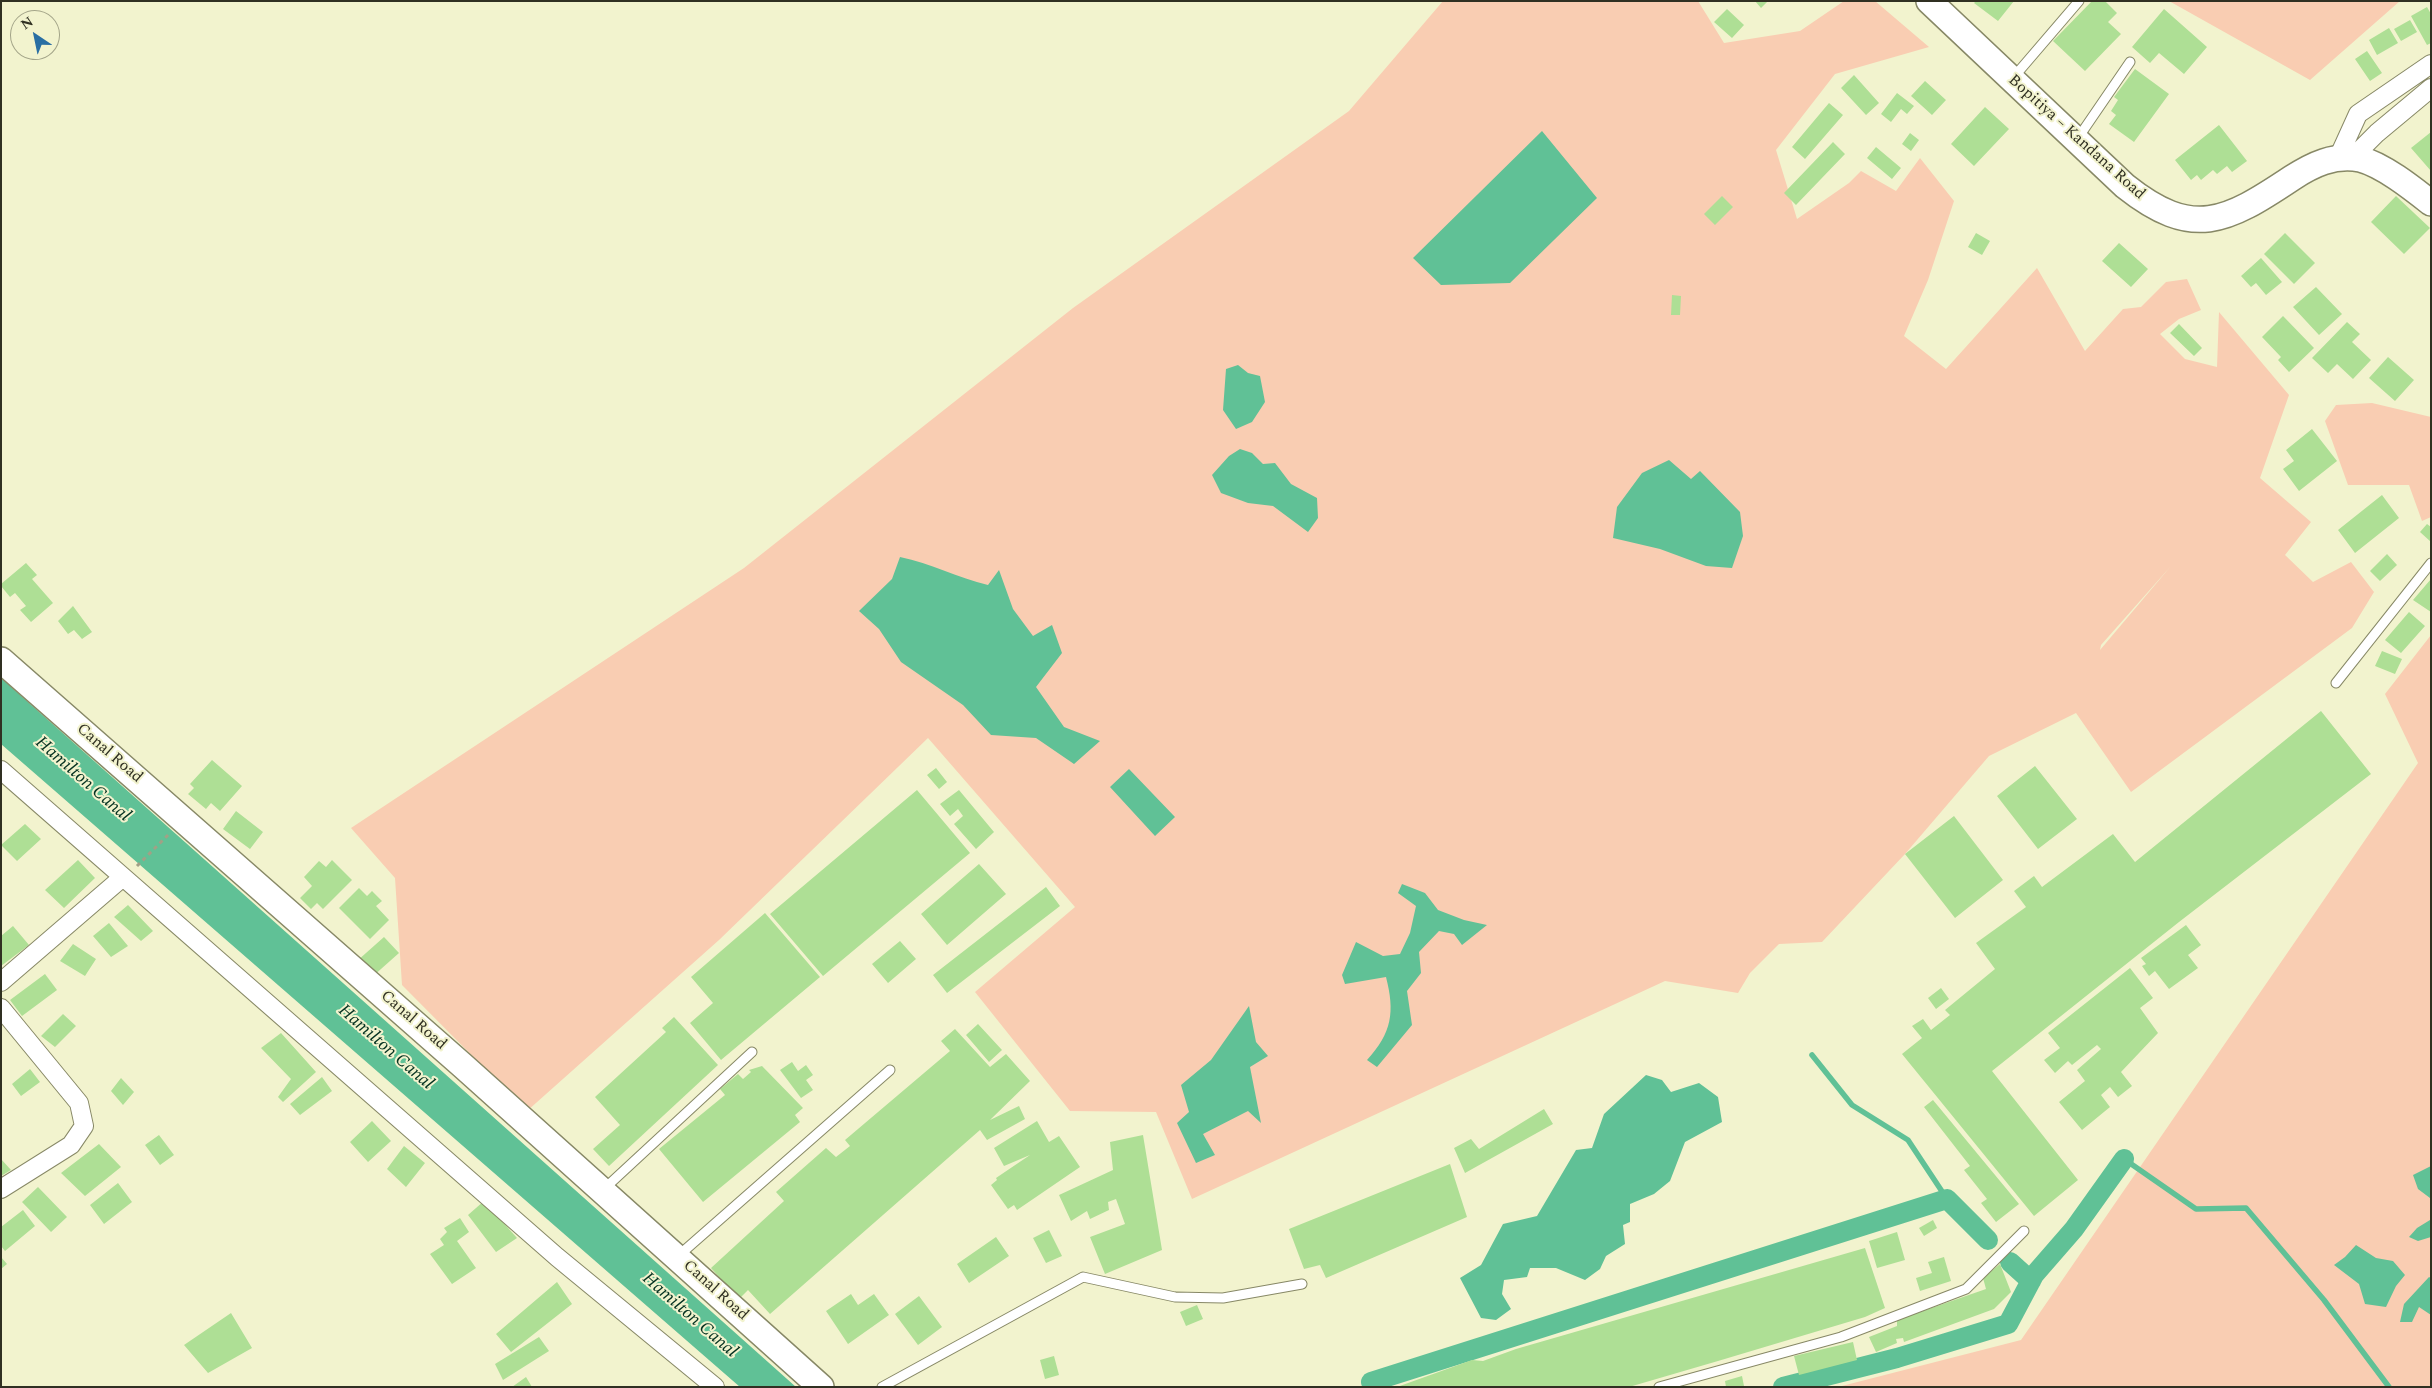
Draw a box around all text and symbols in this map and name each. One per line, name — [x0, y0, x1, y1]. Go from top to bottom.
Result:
north arrow — [10, 10, 60, 60]
text: N — [16, 11, 38, 35]
street label: Bopitiya – Kandana Road — [2004, 71, 2148, 205]
street label: Canal Road — [72, 720, 146, 788]
water label: Hamilton Canal — [30, 733, 134, 827]
street label: Canal Road — [376, 987, 450, 1055]
water label: Hamilton Canal — [333, 1001, 437, 1095]
street label: Canal Road — [678, 1257, 752, 1325]
water label: Hamilton Canal — [637, 1269, 741, 1363]

